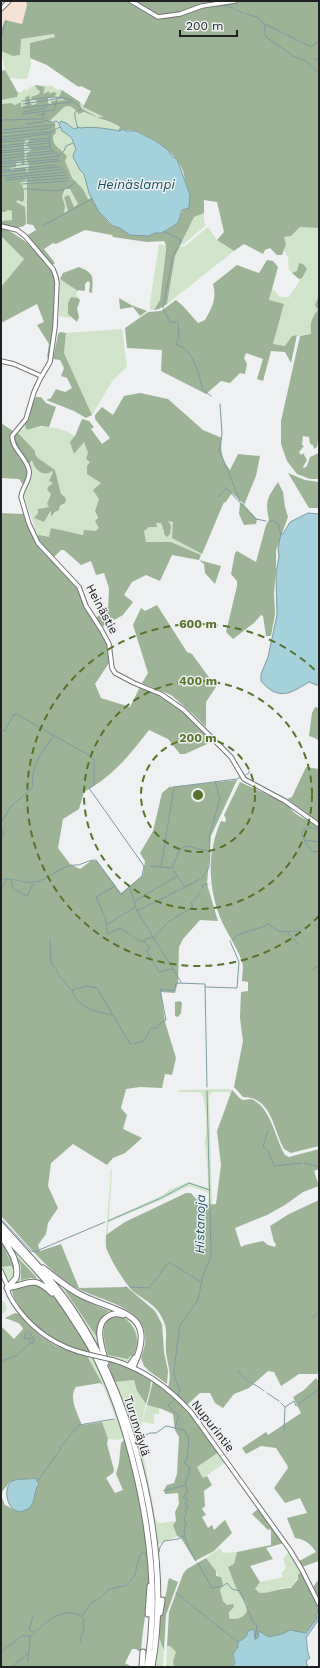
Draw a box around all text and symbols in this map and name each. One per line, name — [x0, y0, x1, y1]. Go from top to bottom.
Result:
scale bar — [180, 12, 237, 38]
text: 200 m — [186, 19, 223, 33]
water label: Heinäslampi — [97, 177, 176, 192]
street label: Heinästie — [83, 582, 121, 636]
text: 600 m — [179, 617, 217, 631]
text: 400 m — [179, 674, 217, 688]
text: 200 m — [179, 731, 217, 745]
centre of rings — [191, 788, 205, 802]
water label: Histanoja — [192, 1194, 208, 1254]
street label: Turunväylä — [121, 1394, 153, 1458]
street label: Nupurintie — [189, 1397, 238, 1455]

